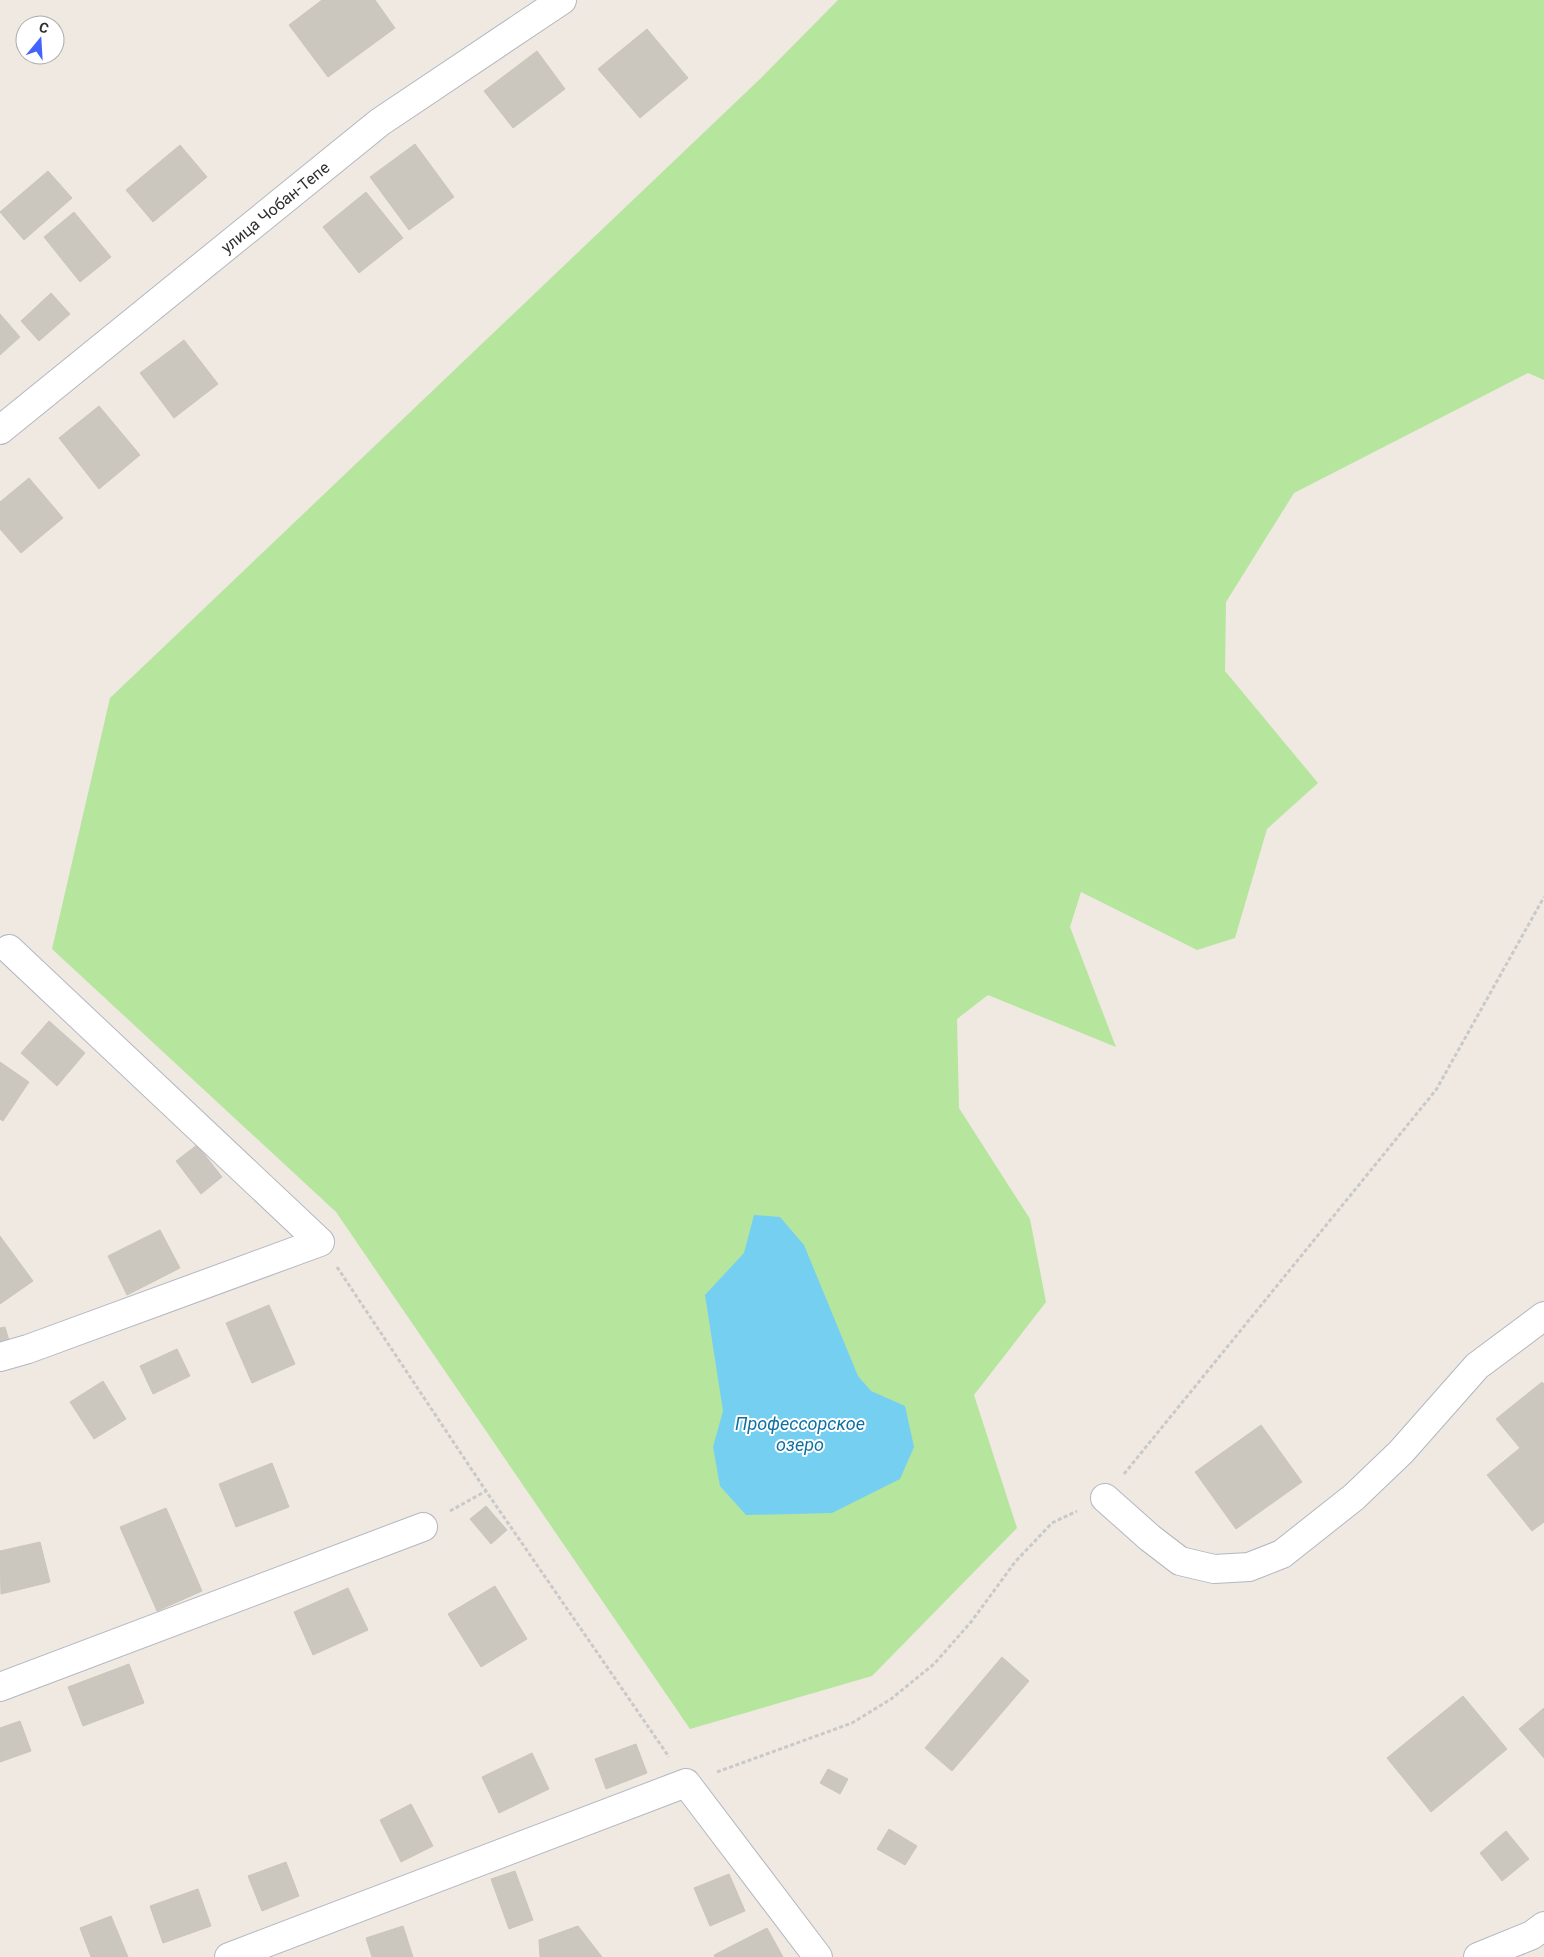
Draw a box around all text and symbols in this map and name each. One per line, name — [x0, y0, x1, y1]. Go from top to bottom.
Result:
north arrow — [15, 15, 65, 65]
text: С — [37, 19, 51, 37]
street label: улица Чобан-Тепе — [217, 157, 333, 257]
water label: Профессорское озеро — [735, 1413, 865, 1455]

